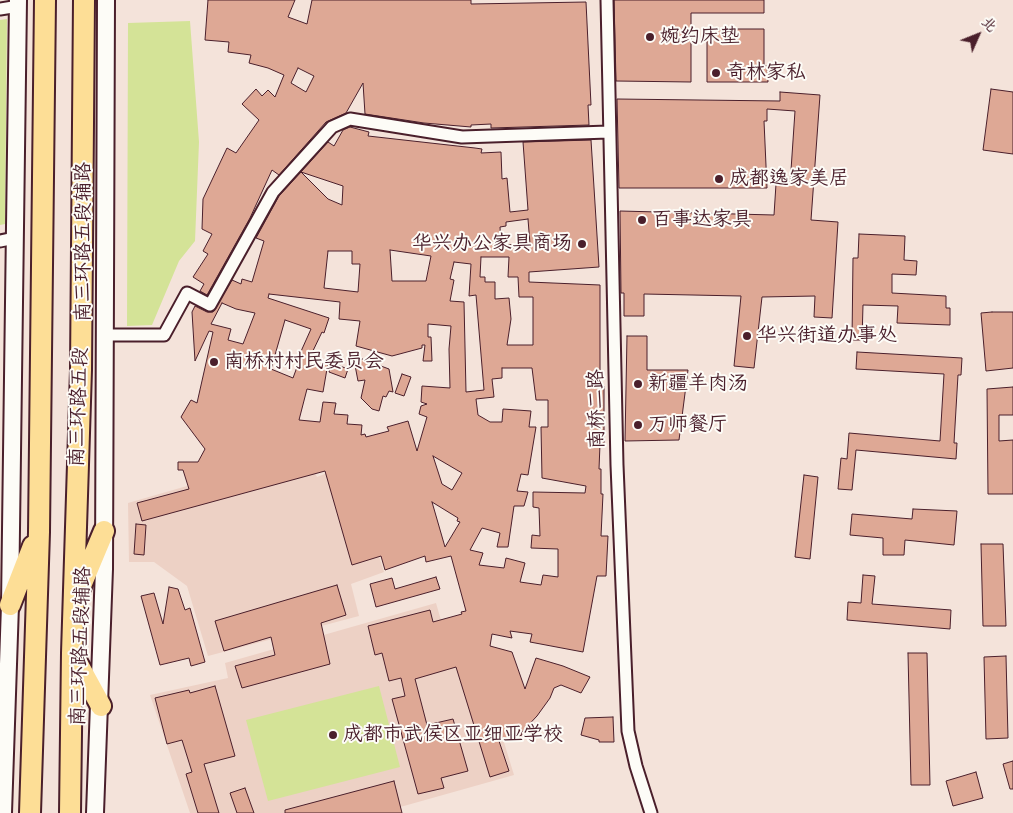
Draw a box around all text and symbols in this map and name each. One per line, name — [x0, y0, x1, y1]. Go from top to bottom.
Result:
north arrow — [953, 10, 1003, 60]
text: 北 — [978, 13, 1000, 35]
place label: 婉约床垫 — [660, 25, 740, 49]
marker: 婉约床垫 — [644, 31, 656, 43]
place label: 奇林家私 — [726, 61, 806, 85]
marker: 奇林家私 — [710, 67, 722, 79]
street label: 南三环路五段辅路 — [72, 162, 96, 322]
place label: 成都逸家美居 — [729, 167, 849, 191]
marker: 成都逸家美居 — [713, 173, 725, 185]
place label: 百事达家具 — [652, 208, 752, 232]
marker: 百事达家具 — [636, 214, 648, 226]
place label: 华兴办公家具商场 — [412, 232, 572, 256]
marker: 华兴办公家具商场 — [576, 238, 588, 250]
place label: 华兴街道办事处 — [757, 324, 897, 348]
marker: 华兴街道办事处 — [741, 330, 753, 342]
street label: 南三环路五段 — [65, 347, 93, 467]
place label: 南桥村村民委员会 — [224, 350, 384, 374]
marker: 南桥村村民委员会 — [208, 356, 220, 368]
street label: 南桥二路 — [584, 369, 610, 449]
place label: 新疆羊肉汤 — [648, 372, 748, 396]
marker: 新疆羊肉汤 — [632, 378, 644, 390]
place label: 万师餐厅 — [648, 413, 728, 437]
marker: 万师餐厅 — [632, 419, 644, 431]
street label: 南三环路五段辅路 — [66, 566, 96, 726]
place label: 成都市武侯区亚细亚学校 — [343, 723, 563, 747]
marker: 成都市武侯区亚细亚学校 — [327, 729, 339, 741]

